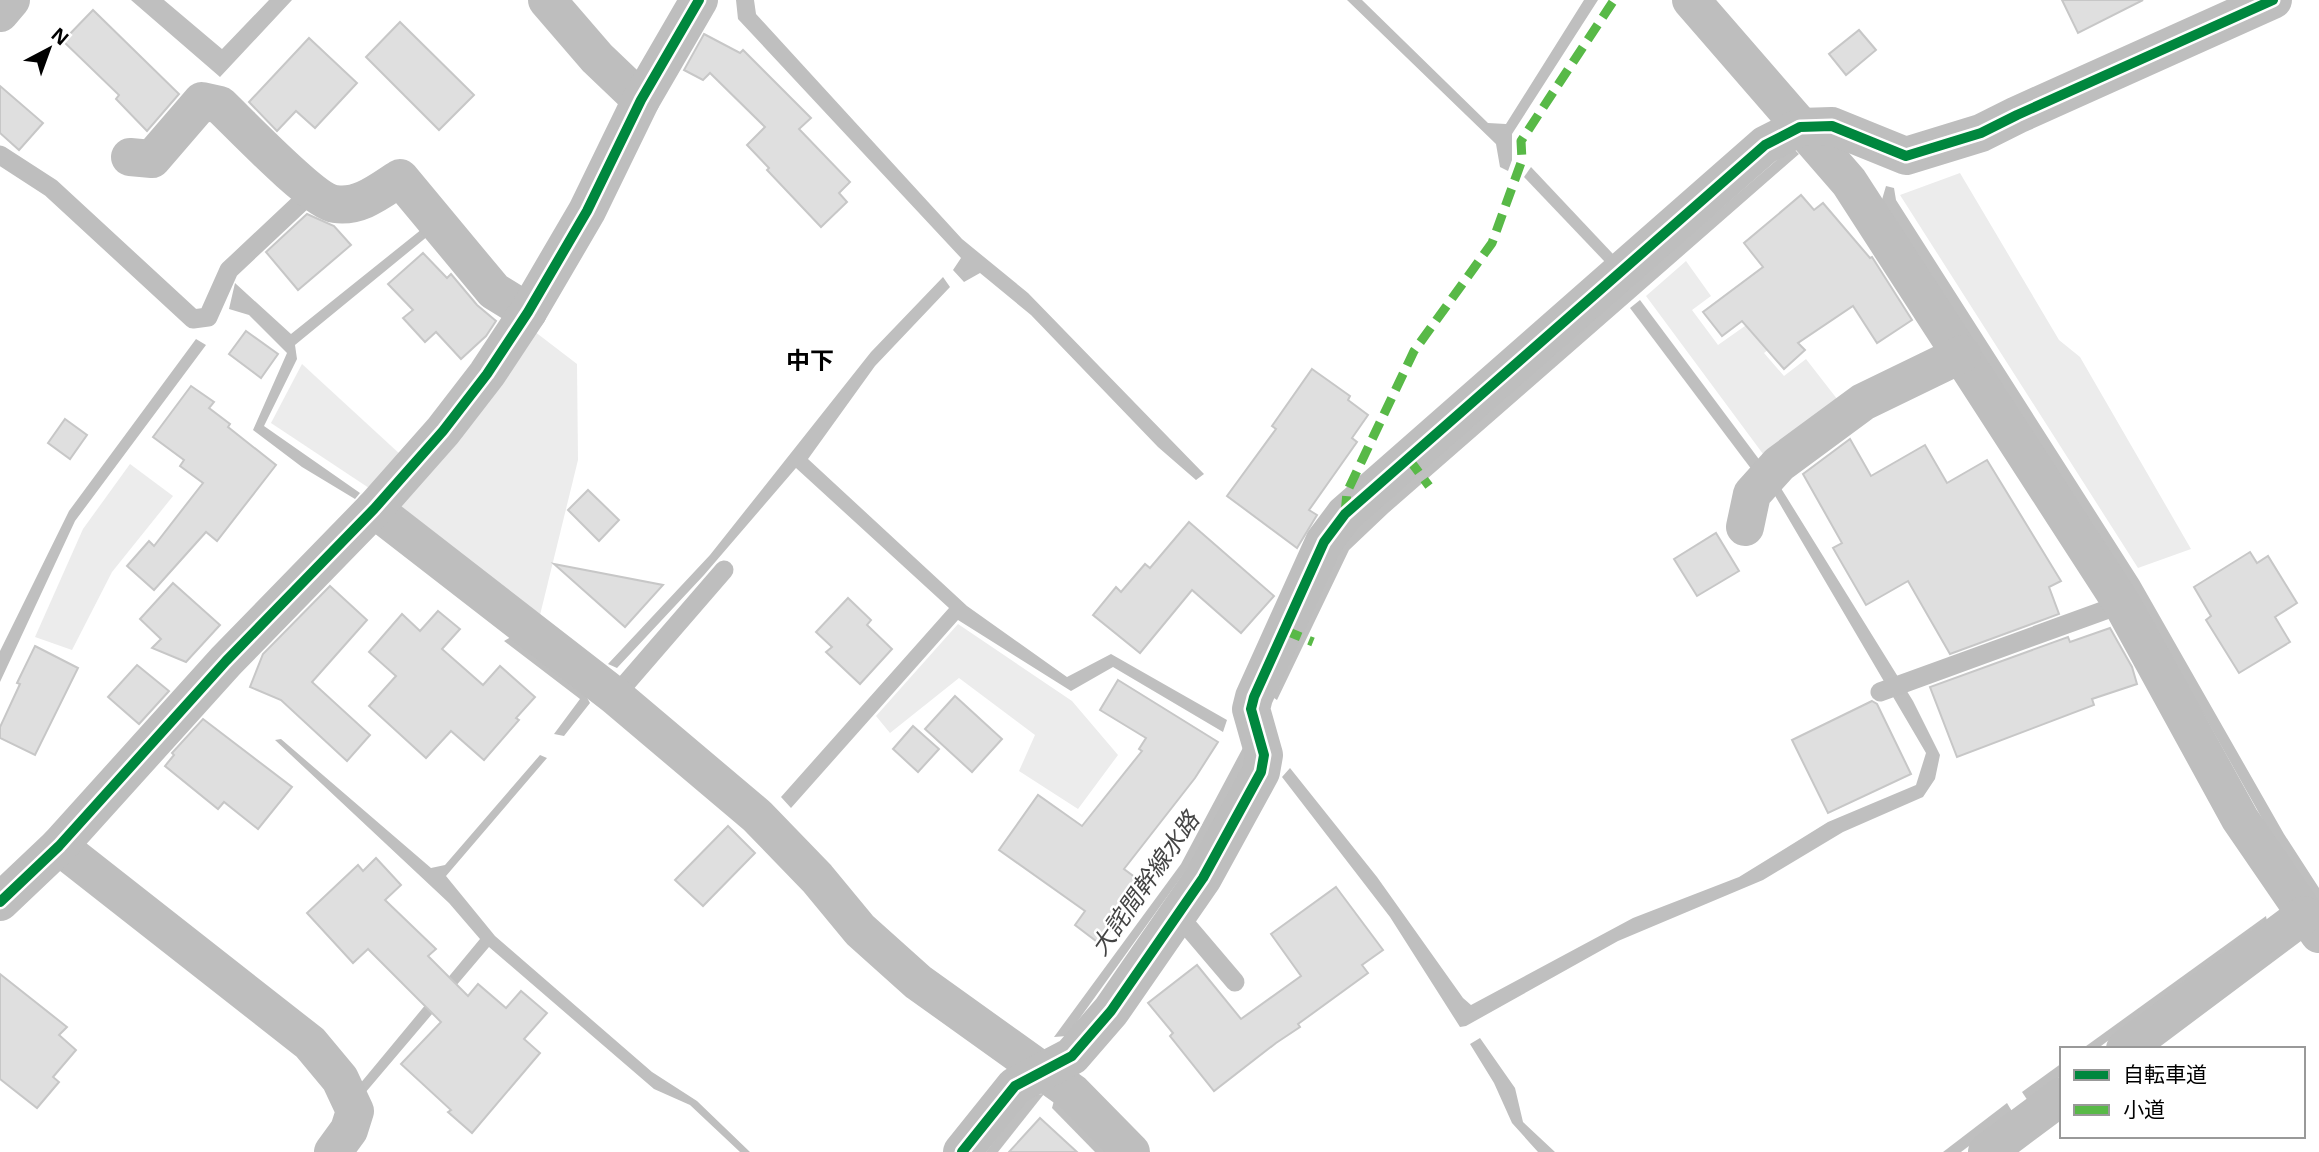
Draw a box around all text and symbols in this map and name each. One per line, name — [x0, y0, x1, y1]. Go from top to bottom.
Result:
north arrow — [14, 14, 84, 84]
text: N — [46, 21, 75, 51]
district label: 中下 — [786, 343, 834, 376]
water label: 大詫間幹線水路 — [1082, 803, 1207, 961]
legend — [2060, 1047, 2305, 1138]
text: 自転車道 — [2123, 1060, 2207, 1088]
text: 小道 — [2123, 1095, 2165, 1123]

